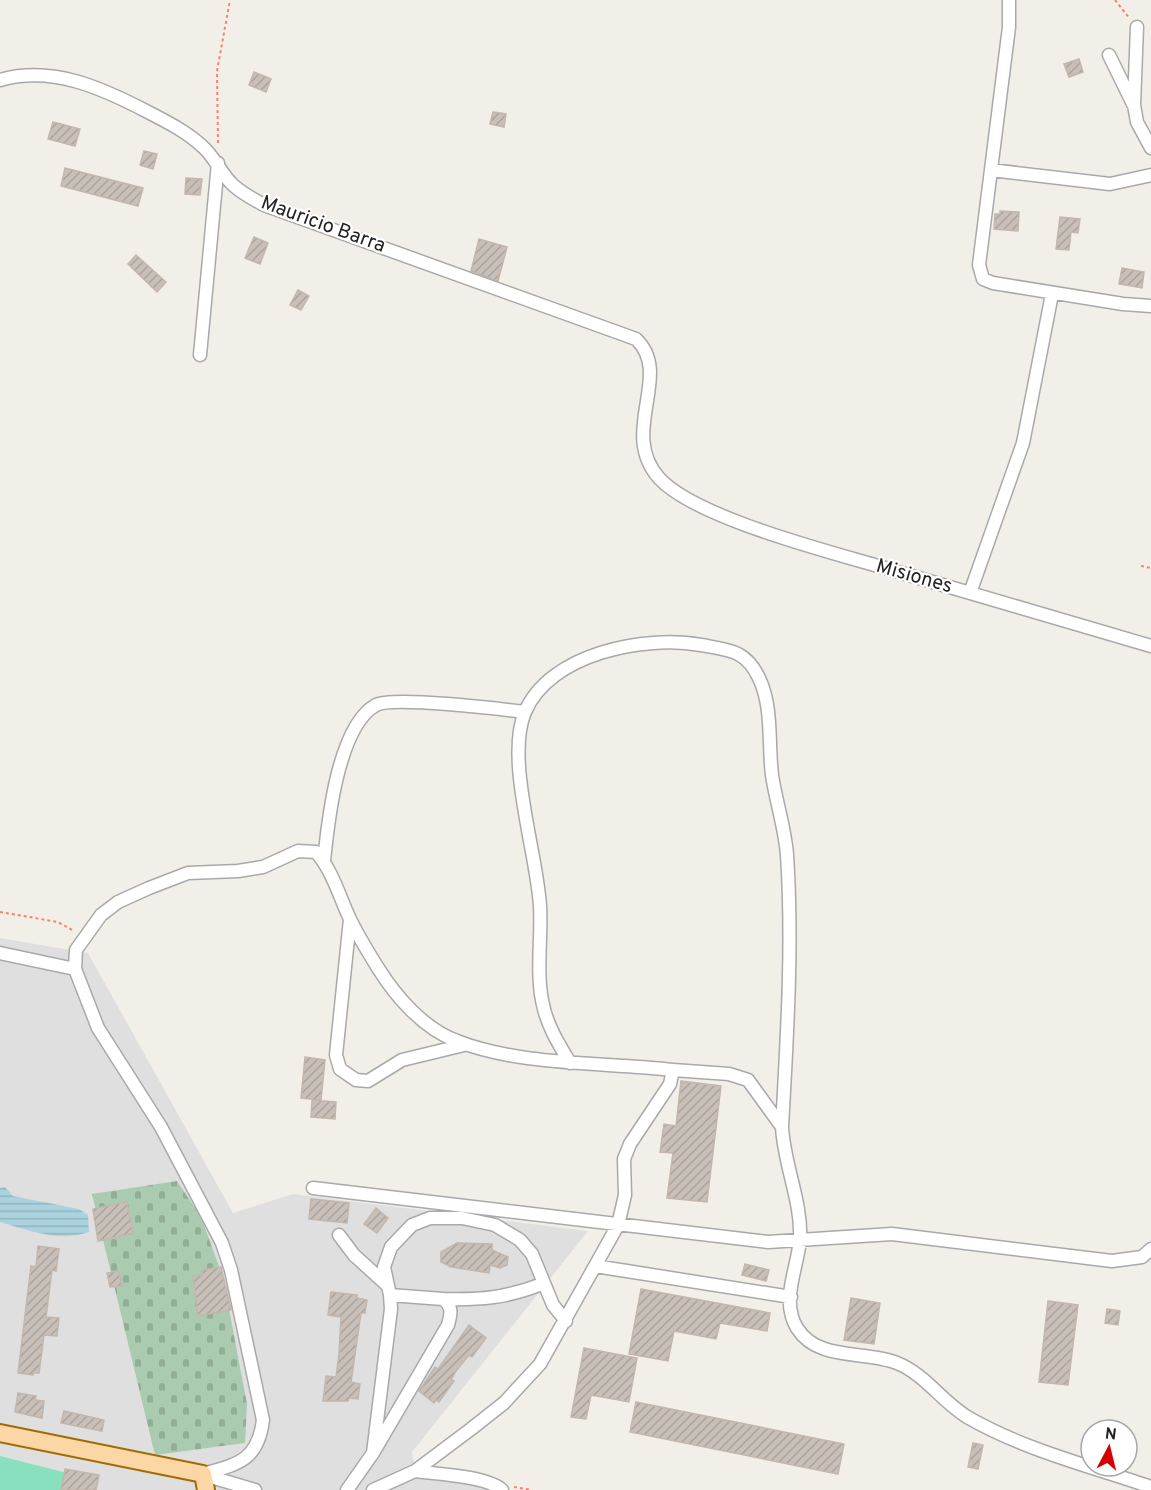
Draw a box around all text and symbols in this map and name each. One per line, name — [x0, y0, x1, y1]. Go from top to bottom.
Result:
street label: Mauricio Barra — [257, 190, 389, 260]
street label: Misiones — [873, 554, 955, 600]
north arrow — [1079, 1418, 1139, 1478]
text: N — [1104, 1424, 1118, 1446]

